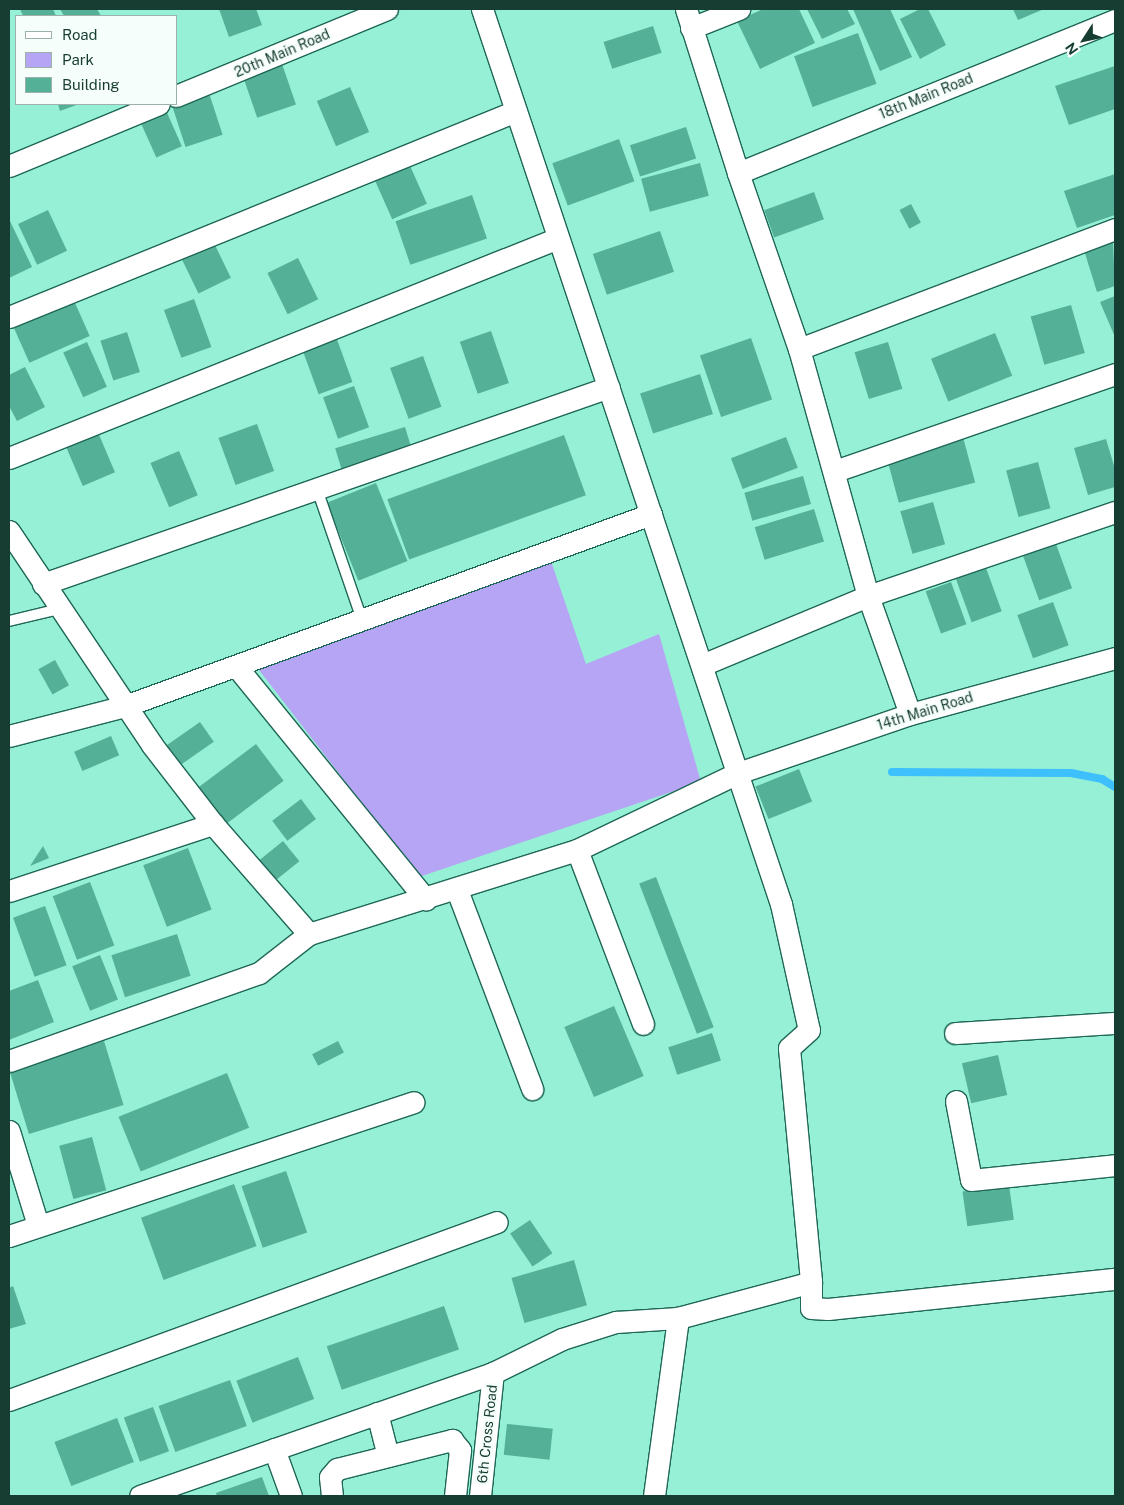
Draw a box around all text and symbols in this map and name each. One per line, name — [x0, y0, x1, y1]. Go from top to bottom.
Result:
legend — [15, 15, 178, 105]
north arrow — [1059, 15, 1109, 65]
street label: 20th Main Road — [232, 25, 332, 81]
text: Road — [62, 26, 98, 43]
text: N — [1062, 40, 1081, 58]
text: Park — [62, 51, 94, 68]
street label: 18th Main Road — [877, 69, 975, 123]
text: Building — [62, 76, 120, 93]
street label: 14th Main Road — [875, 688, 975, 734]
street label: 6th Cross Road — [473, 1384, 501, 1484]

